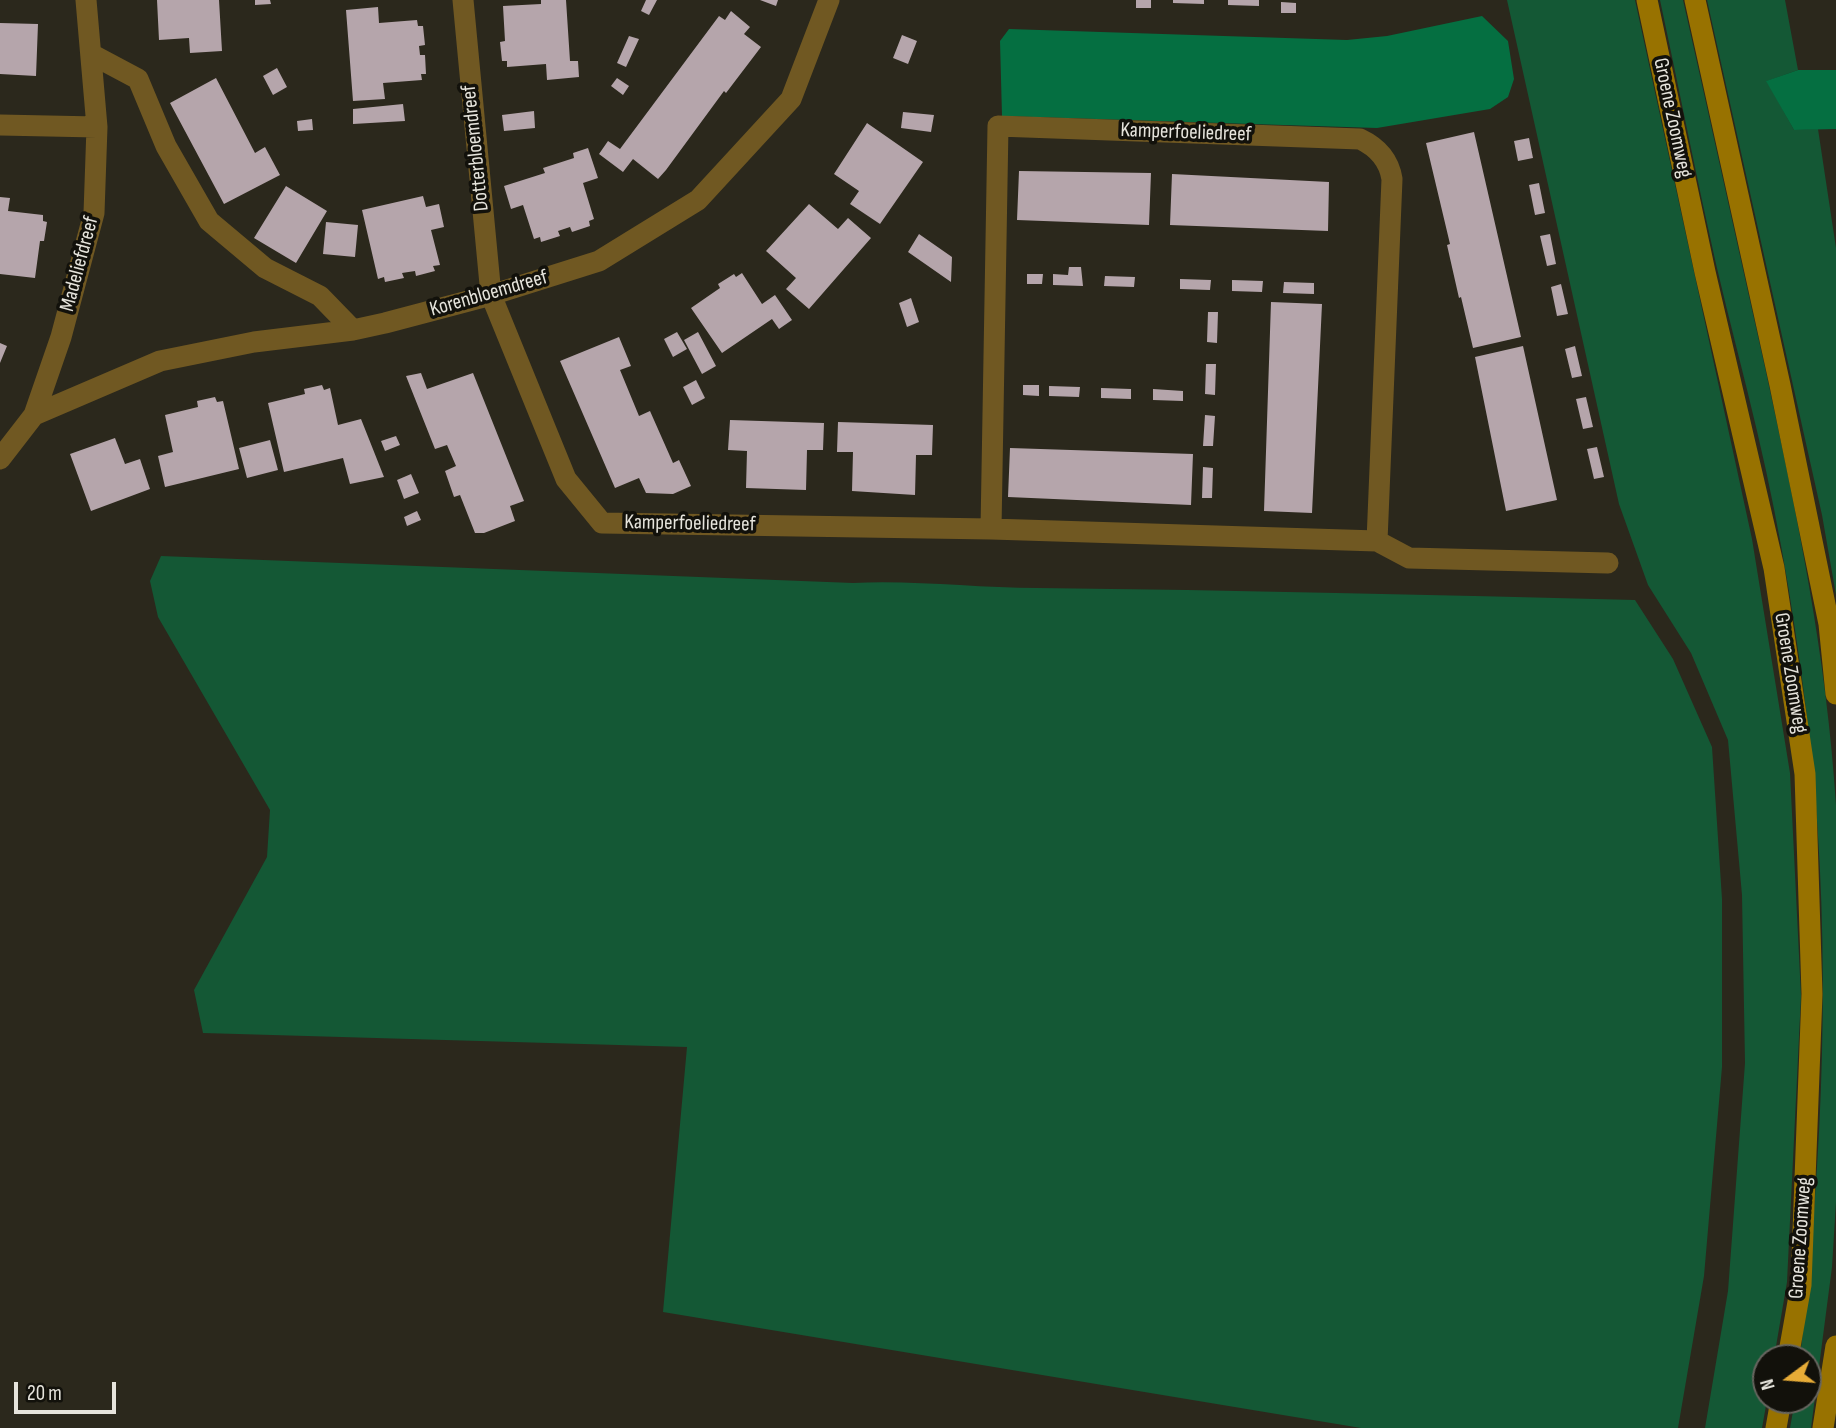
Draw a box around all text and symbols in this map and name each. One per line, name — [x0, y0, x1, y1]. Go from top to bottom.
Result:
street label: Groene Zoomweg — [1647, 56, 1697, 180]
street label: Dotterbloemdreef — [457, 84, 495, 212]
street label: Kamperfoeliedreef — [1120, 118, 1252, 148]
street label: Madeliefdreef — [55, 214, 105, 314]
street label: Korenbloemdreef — [427, 265, 551, 323]
street label: Kamperfoeliedreef — [624, 510, 756, 538]
street label: Groene Zoomweg — [1768, 611, 1812, 735]
street label: Groene Zoomweg — [1784, 1176, 1818, 1300]
north arrow — [1752, 1344, 1822, 1414]
scale bar — [18, 1368, 119, 1412]
text: N — [1756, 1376, 1781, 1392]
text: 20 m — [27, 1381, 62, 1406]

